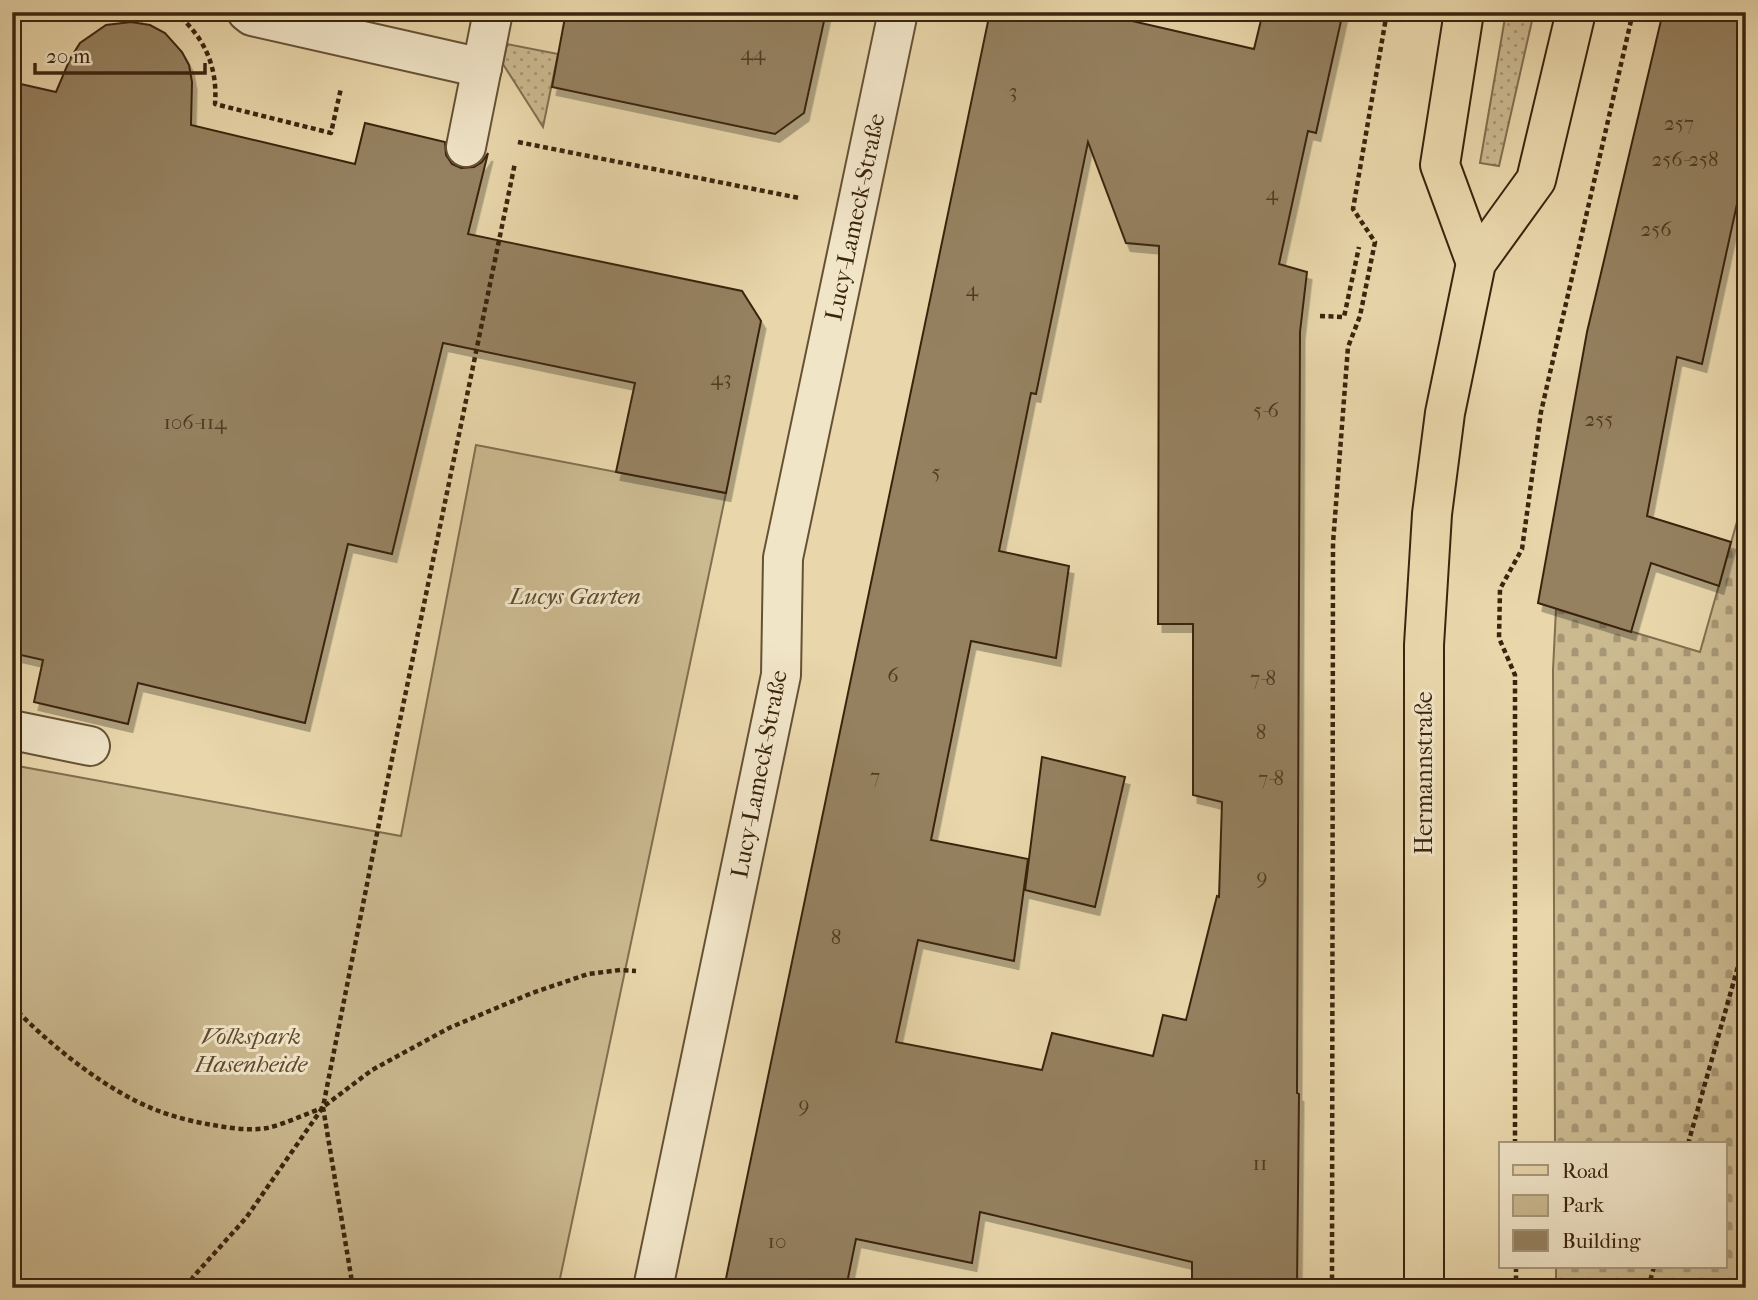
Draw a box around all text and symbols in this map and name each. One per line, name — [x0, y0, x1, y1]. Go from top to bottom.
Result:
scale bar — [35, 32, 205, 76]
house number: 44 — [741, 41, 766, 65]
text: 20 m — [46, 44, 91, 68]
house number: 3 — [1009, 79, 1017, 103]
street label: Lucy-Lameck-Straße — [819, 111, 891, 323]
house number: 257 — [1664, 111, 1694, 135]
house number: 256-258 — [1651, 147, 1719, 171]
house number: 4 — [1266, 181, 1279, 205]
house number: 256 — [1640, 217, 1672, 241]
house number: 4 — [966, 277, 979, 301]
house number: 43 — [710, 366, 732, 390]
house number: 5-6 — [1253, 398, 1280, 422]
house number: 255 — [1585, 407, 1613, 431]
house number: 106-114 — [163, 410, 227, 434]
house number: 5 — [931, 460, 941, 484]
park label: Lucys Garten — [507, 582, 641, 610]
house number: 6 — [887, 663, 899, 687]
house number: 7-8 — [1250, 666, 1276, 690]
street label: Lucy-Lameck-Straße — [725, 668, 793, 880]
street label: Hermannstraße — [1410, 691, 1438, 855]
house number: 8 — [1256, 720, 1266, 744]
house number: 7 — [870, 764, 880, 788]
house number: 7-8 — [1258, 766, 1284, 790]
house number: 9 — [1256, 865, 1268, 889]
house number: 8 — [831, 925, 841, 949]
park label: Volkspark Hasenheide — [194, 1022, 308, 1078]
house number: 9 — [798, 1093, 810, 1117]
legend — [1499, 1142, 1726, 1268]
house number: 11 — [1253, 1151, 1268, 1175]
text: Road — [1562, 1159, 1609, 1183]
text: Park — [1562, 1193, 1604, 1217]
house number: 10 — [768, 1229, 786, 1253]
text: Building — [1562, 1229, 1641, 1253]

